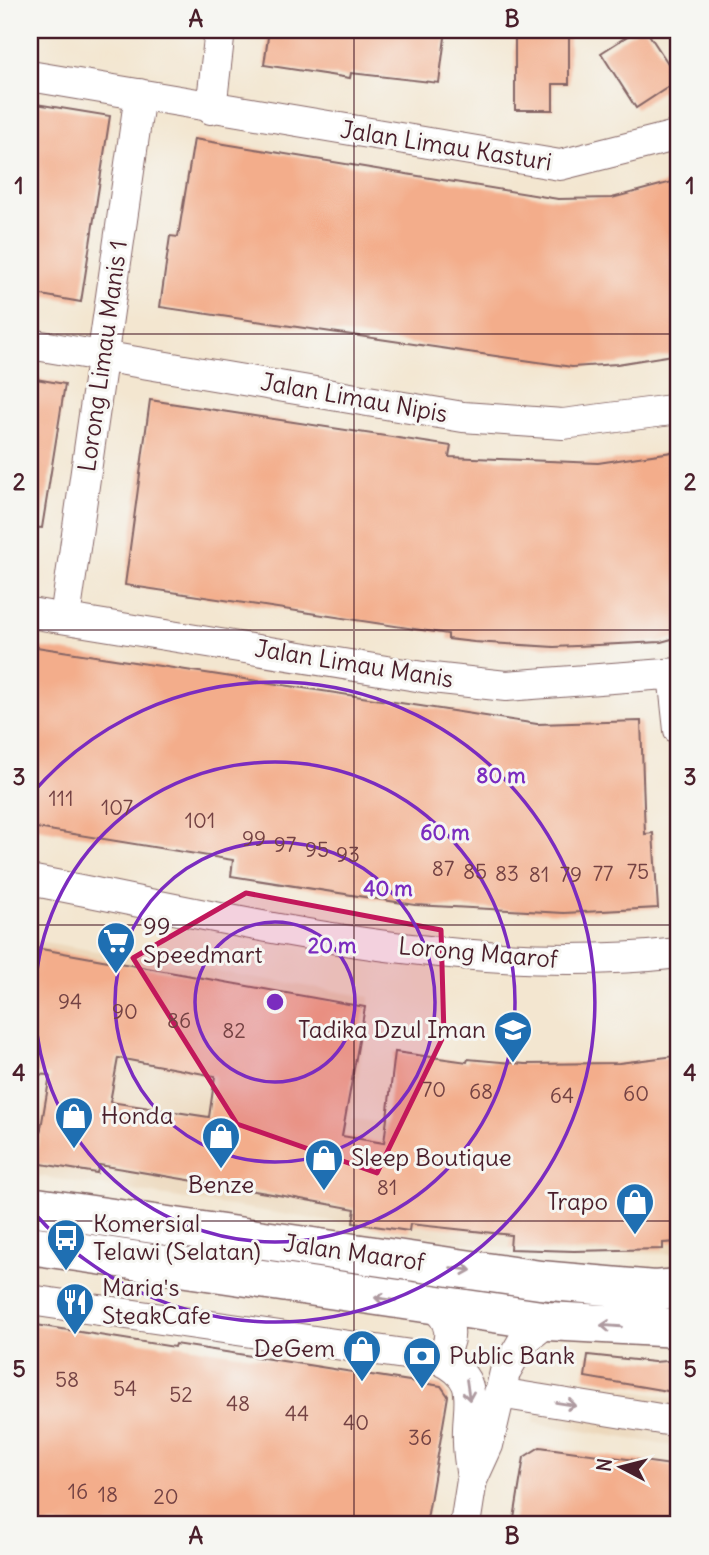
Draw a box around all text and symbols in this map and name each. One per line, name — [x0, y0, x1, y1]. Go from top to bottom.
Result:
text: A — [189, 4, 204, 33]
text: B — [504, 4, 520, 33]
street label: Jalan Limau Kasturi — [338, 113, 554, 177]
text: 1 — [14, 171, 24, 200]
text: 1 — [685, 171, 695, 200]
street label: Lorong Limau Manis 1 — [71, 238, 133, 474]
street label: Jalan Limau Nipis — [258, 366, 450, 428]
text: 2 — [13, 467, 26, 496]
text: 2 — [684, 467, 697, 496]
street label: Jalan Limau Manis — [253, 633, 456, 694]
text: 3 — [12, 762, 26, 791]
text: 80 m — [476, 762, 526, 789]
text: 3 — [683, 762, 697, 791]
house number: 111 — [48, 785, 74, 812]
house number: 107 — [101, 794, 133, 821]
house number: 101 — [185, 807, 215, 834]
text: 60 m — [420, 819, 470, 846]
house number: 99 — [242, 825, 266, 852]
house number: 97 — [274, 831, 296, 858]
house number: 95 — [305, 836, 329, 863]
house number: 93 — [336, 841, 360, 868]
house number: 87 — [432, 855, 454, 882]
house number: 85 — [463, 858, 487, 885]
house number: 75 — [627, 858, 649, 885]
house number: 83 — [495, 860, 519, 887]
house number: 77 — [593, 860, 613, 887]
house number: 81 — [529, 861, 549, 888]
house number: 79 — [560, 861, 582, 888]
text: 40 m — [363, 875, 413, 902]
place label: 99 Speedmart — [143, 911, 263, 969]
supermarket icon: 99 Speedmart — [95, 920, 137, 975]
street label: Lorong Maarof — [397, 930, 560, 974]
text: 20 m — [308, 932, 357, 959]
house number: 94 — [58, 988, 82, 1015]
centre of rings — [263, 990, 287, 1014]
house number: 90 — [112, 998, 138, 1025]
house number: 86 — [167, 1007, 191, 1034]
school or university icon: Tadika Dzul Iman — [492, 1009, 534, 1064]
place label: Tadika Dzul Iman — [298, 1014, 486, 1044]
house number: 82 — [222, 1017, 246, 1044]
text: 4 — [12, 1058, 26, 1087]
text: 4 — [683, 1058, 697, 1087]
house number: 70 — [422, 1076, 446, 1103]
house number: 68 — [469, 1078, 493, 1105]
house number: 60 — [623, 1080, 649, 1107]
house number: 64 — [550, 1082, 574, 1109]
shop icon: Honda — [53, 1095, 95, 1150]
place label: Honda — [101, 1100, 173, 1130]
shop icon: Benze — [200, 1115, 242, 1170]
shop icon: Sleep Boutique — [303, 1137, 345, 1192]
place label: Sleep Boutique — [351, 1142, 512, 1172]
place label: Benze — [188, 1169, 254, 1199]
house number: 81 — [377, 1174, 397, 1201]
shop icon: Trapo — [614, 1181, 656, 1236]
place label: Trapo — [547, 1186, 608, 1216]
place label: Komersial Telawi (Selatan) — [93, 1208, 261, 1266]
bus stop icon: Komersial Telawi (Selatan) — [45, 1217, 87, 1272]
street label: Jalan Maarof — [282, 1227, 428, 1277]
one-way arrow — [449, 1263, 472, 1276]
place label: Maria's SteakCafe — [102, 1272, 211, 1330]
restaurant icon: Maria's SteakCafe — [54, 1281, 96, 1336]
one-way arrow — [375, 1292, 397, 1305]
one-way arrow — [600, 1319, 623, 1332]
shop icon: DeGem — [341, 1328, 383, 1383]
place label: DeGem — [254, 1333, 335, 1363]
bank icon: Public Bank — [401, 1335, 443, 1390]
place label: Public Bank — [449, 1340, 575, 1370]
text: 5 — [12, 1354, 26, 1383]
text: 5 — [683, 1354, 697, 1383]
house number: 58 — [55, 1366, 79, 1393]
house number: 54 — [113, 1375, 137, 1402]
one-way arrow — [462, 1378, 475, 1401]
house number: 52 — [169, 1381, 193, 1408]
house number: 48 — [226, 1390, 250, 1417]
one-way arrow — [554, 1398, 577, 1411]
house number: 44 — [285, 1400, 309, 1427]
house number: 40 — [343, 1409, 369, 1436]
house number: 36 — [408, 1424, 432, 1451]
north arrow — [586, 1432, 656, 1502]
text: N — [591, 1457, 617, 1473]
house number: 16 — [68, 1478, 88, 1505]
house number: 18 — [98, 1481, 118, 1508]
house number: 20 — [153, 1483, 179, 1510]
text: A — [189, 1521, 204, 1550]
text: B — [504, 1521, 520, 1550]

